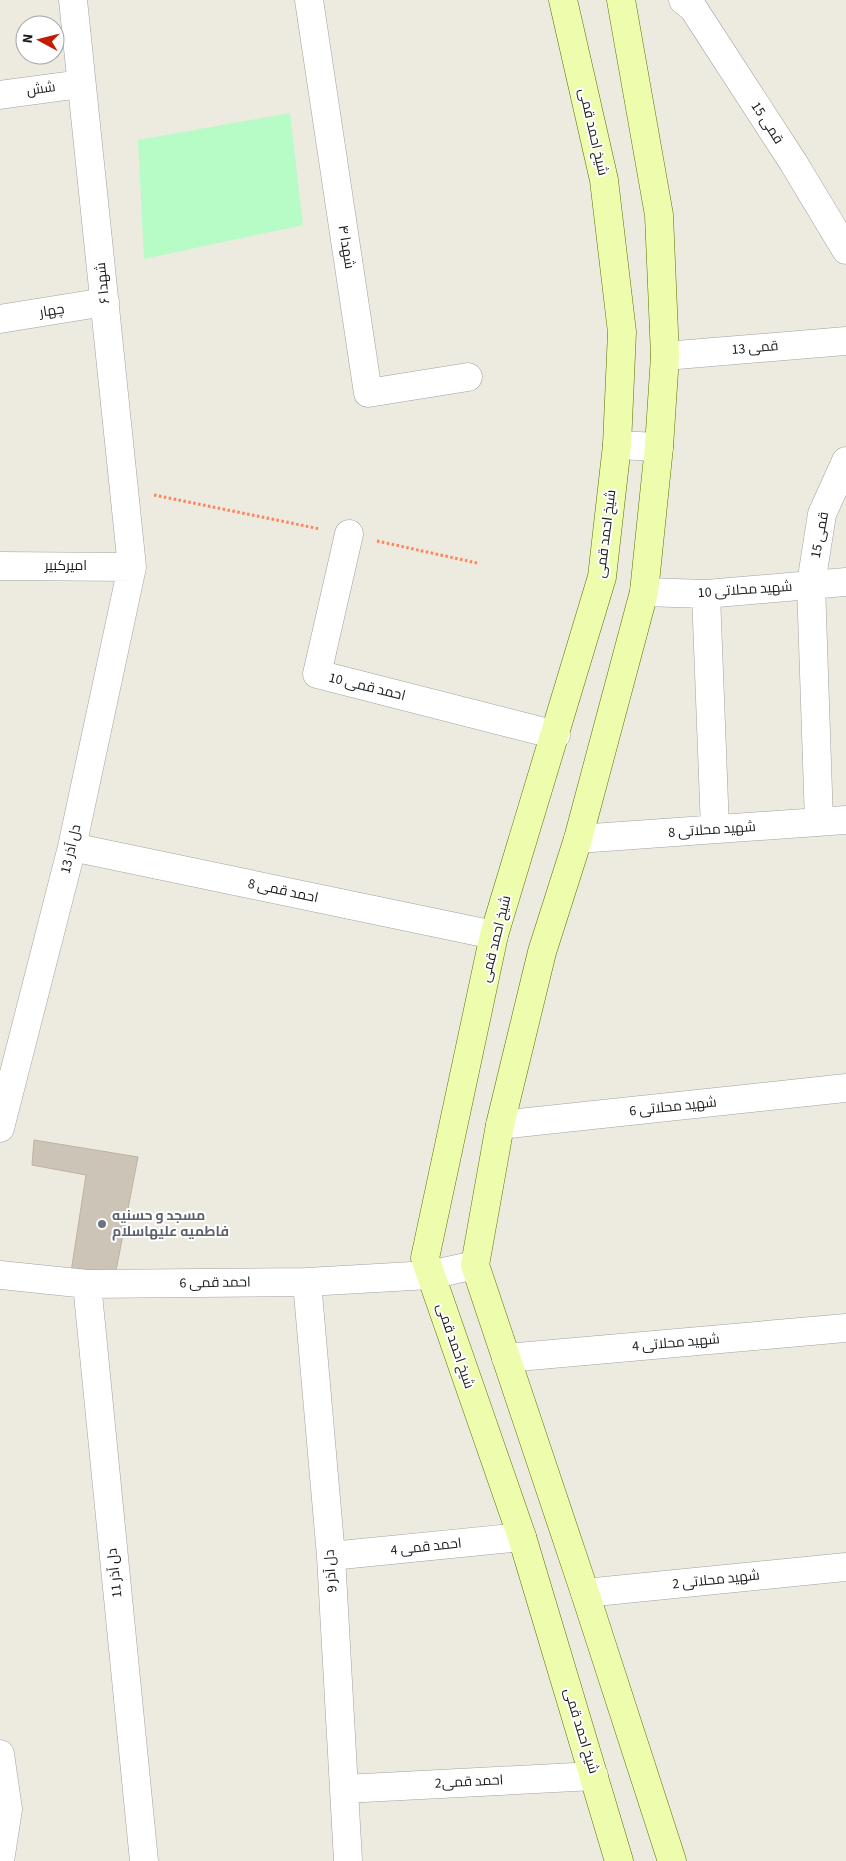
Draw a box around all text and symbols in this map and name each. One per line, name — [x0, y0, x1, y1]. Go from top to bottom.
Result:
north arrow — [15, 15, 65, 65]
text: N — [18, 33, 39, 44]
street label: شش — [25, 77, 57, 101]
street label: شیخ احمد قمی — [573, 86, 613, 178]
street label: قمی 15 — [746, 98, 788, 148]
street label: شهدا ۴ — [333, 224, 359, 270]
street label: شهدا ۶ — [91, 261, 115, 305]
street label: چهار — [37, 299, 66, 323]
street label: قمی 13 — [731, 336, 779, 360]
street label: شیخ احمد قمی — [591, 489, 621, 579]
street label: قمی 15 — [806, 510, 834, 560]
street label: امیرکبیر — [44, 556, 87, 576]
street label: شهید محلاتی 10 — [697, 577, 793, 603]
street label: احمد قمی 10 — [327, 668, 407, 706]
street label: شهید محلاتی 8 — [667, 817, 757, 843]
street label: دل آذر 13 — [56, 822, 86, 876]
street label: احمد قمی 8 — [246, 874, 320, 908]
street label: شیخ احمد قمی — [476, 893, 516, 985]
street label: شهید محلاتی 6 — [628, 1092, 718, 1122]
place label: مسجد و حسنیه فاطمیه علیهاسلام — [112, 1206, 229, 1242]
marker: مسجد و حسنیه فاطمیه علیهاسلام — [96, 1218, 108, 1230]
street label: احمد قمی 6 — [179, 1272, 251, 1294]
street label: شیخ احمد قمی — [431, 1301, 479, 1391]
street label: شهید محلاتی 4 — [631, 1329, 721, 1357]
street label: احمد قمی 4 — [389, 1533, 463, 1561]
street label: دل آذر 11 — [102, 1547, 128, 1599]
street label: دل آذر 9 — [320, 1549, 342, 1593]
street label: شهید محلاتی 2 — [671, 1565, 761, 1595]
street label: شیخ احمد قمی — [558, 1686, 604, 1776]
street label: احمد قمی2 — [434, 1770, 504, 1794]

